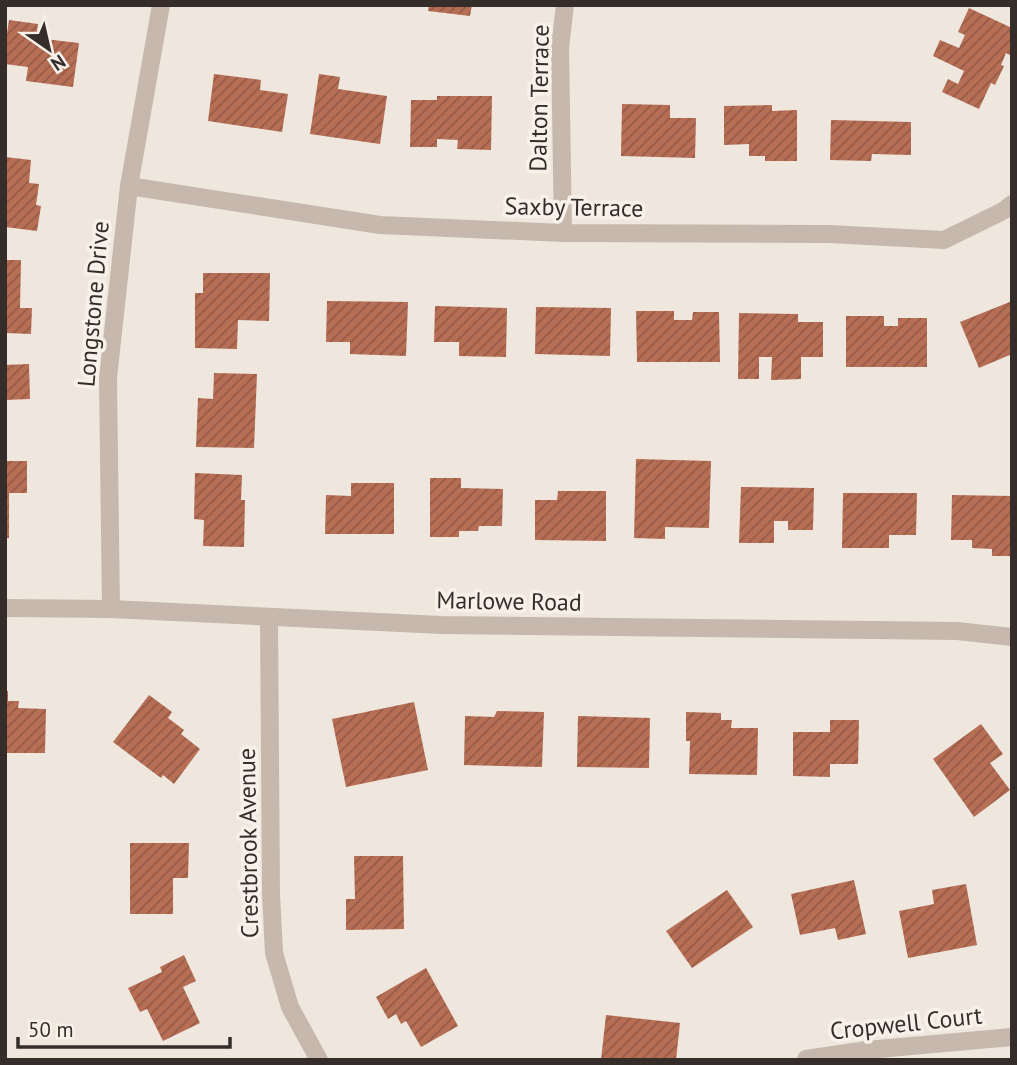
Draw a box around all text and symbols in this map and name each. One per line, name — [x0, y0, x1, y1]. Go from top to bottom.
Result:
north arrow — [14, 14, 84, 84]
street label: Dalton Terrace — [522, 24, 556, 172]
text: N — [47, 50, 70, 77]
street label: Saxby Terrace — [504, 190, 644, 224]
street label: Longstone Drive — [70, 220, 116, 388]
street label: Marlowe Road — [436, 584, 582, 618]
street label: Crestbrook Avenue — [231, 748, 265, 938]
street label: Cropwell Court — [828, 1000, 984, 1046]
scale bar — [18, 1006, 229, 1050]
text: 50 m — [28, 1016, 74, 1043]

